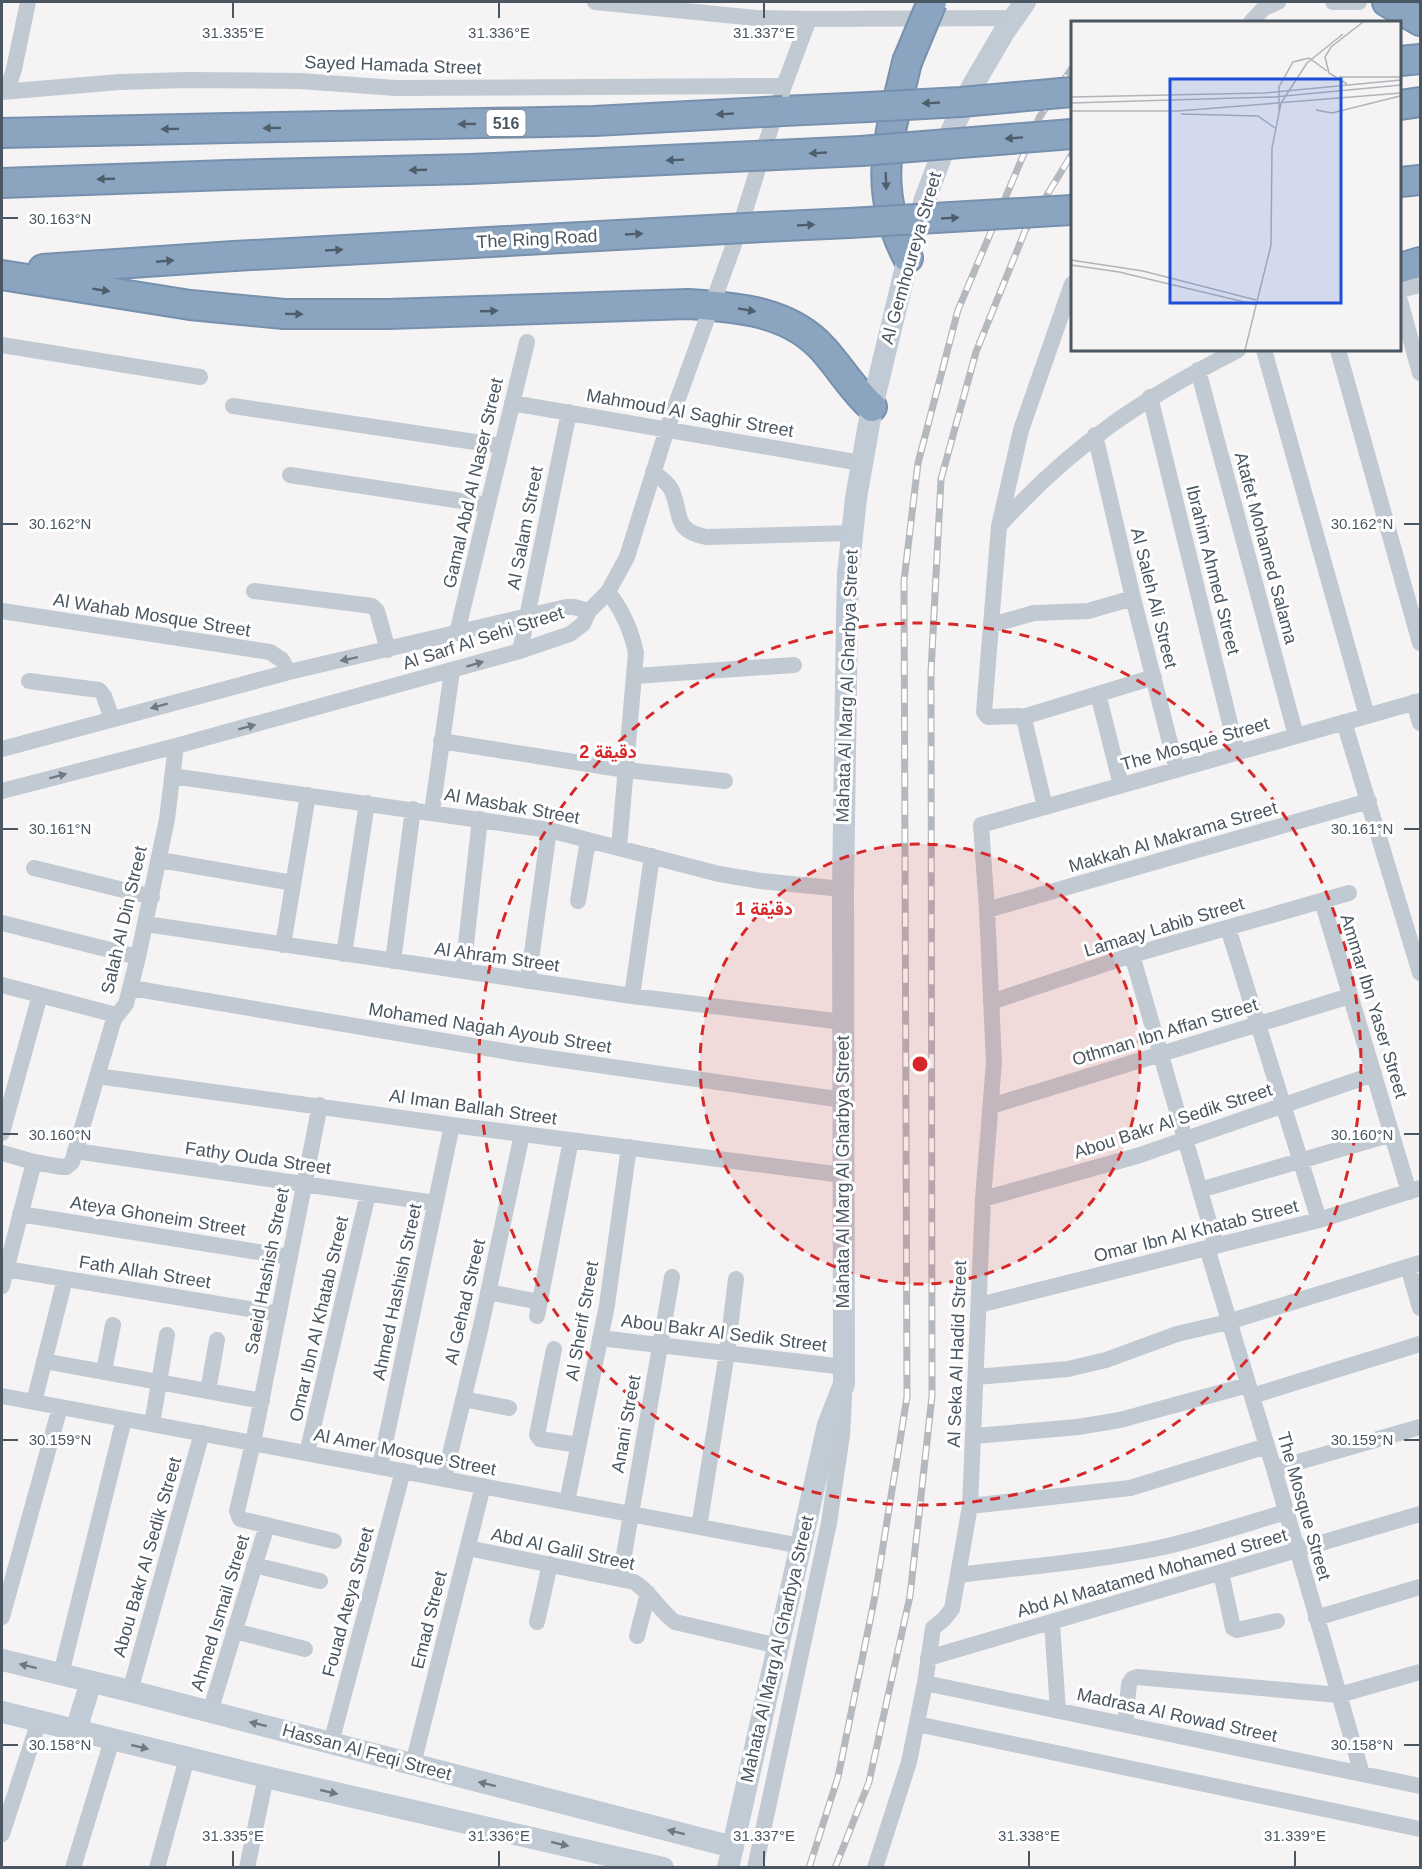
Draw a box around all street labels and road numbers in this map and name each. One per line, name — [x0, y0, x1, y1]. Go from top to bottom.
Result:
street label: Sayed Hamada Street — [304, 52, 482, 78]
road number: 516 — [486, 110, 526, 136]
street label: Al Gemhoureya Street — [877, 170, 945, 346]
street label: The Ring Road — [476, 226, 598, 252]
street label: Gamal Abd Al Naser Street — [439, 376, 507, 590]
street label: Mahmoud Al Saghir Street — [585, 385, 795, 441]
street label: Atafet Mohamed Salama — [1231, 450, 1302, 647]
street label: Al Salam Street — [503, 465, 547, 591]
street label: Ibrahim Ahmed Street — [1182, 483, 1244, 657]
street label: Al Saleh Ali Street — [1127, 526, 1181, 670]
street label: Mahata Al Marg Al Gharbya Street — [832, 549, 862, 823]
street label: Al Wahab Mosque Street — [52, 590, 252, 640]
street label: Al Sarf Al Sehi Street — [400, 603, 566, 673]
street label: The Mosque Street — [1119, 713, 1271, 775]
street label: Al Masbak Street — [443, 784, 581, 828]
street label: Makkah Al Makrama Street — [1066, 798, 1280, 876]
street label: Salah Al Din Street — [97, 844, 151, 996]
street label: Lamaay Labib Street — [1082, 893, 1246, 961]
street label: Ammar Ibn Yaser Street — [1336, 912, 1412, 1100]
street label: Al Ahram Street — [433, 938, 561, 976]
street label: Othman Ibn Affan Street — [1070, 994, 1260, 1070]
street label: Mohamed Nagah Ayoub Street — [367, 999, 613, 1057]
street label: Mahata Al Marg Al Gharbya Street — [833, 1035, 853, 1309]
street label: Abou Bakr Al Sedik Street — [1071, 1079, 1275, 1163]
street label: Al Iman Ballah Street — [388, 1085, 558, 1129]
street label: Fathy Ouda Street — [184, 1138, 332, 1178]
street label: Saeid Hashish Street — [241, 1186, 293, 1356]
street label: Ateya Ghoneim Street — [69, 1192, 247, 1240]
street label: Omar Ibn Al Khatab Street — [1092, 1196, 1300, 1266]
street label: Ahmed Hashish Street — [368, 1202, 426, 1382]
street label: Omar Ibn Al Khatab Street — [286, 1214, 352, 1424]
street label: Al Gehad Street — [441, 1237, 489, 1367]
street label: Fath Allah Street — [78, 1252, 212, 1292]
street label: Al Sherif Street — [562, 1260, 602, 1382]
street label: Al Seka Al Hadid Street — [944, 1260, 970, 1448]
street label: Abou Bakr Al Sedik Street — [620, 1310, 828, 1356]
street label: Anani Street — [608, 1373, 644, 1475]
street label: Al Amer Mosque Street — [312, 1425, 498, 1479]
street label: The Mosque Street — [1273, 1430, 1335, 1582]
street label: Abou Bakr Al Sedik Street — [109, 1455, 185, 1659]
street label: Mahata Al Marg Al Gharbya Street — [737, 1514, 817, 1784]
street label: Abd Al Galil Street — [489, 1524, 637, 1574]
street label: Fouad Ateya Street — [318, 1525, 378, 1679]
street label: Abd Al Maatamed Mohamed Street — [1015, 1525, 1289, 1621]
street label: Ahmed Ismail Street — [187, 1533, 253, 1693]
street label: Emad Street — [407, 1569, 451, 1671]
street label: Madrasa Al Rowad Street — [1075, 1684, 1279, 1746]
street label: Hassan Al Feqi Street — [280, 1720, 454, 1784]

